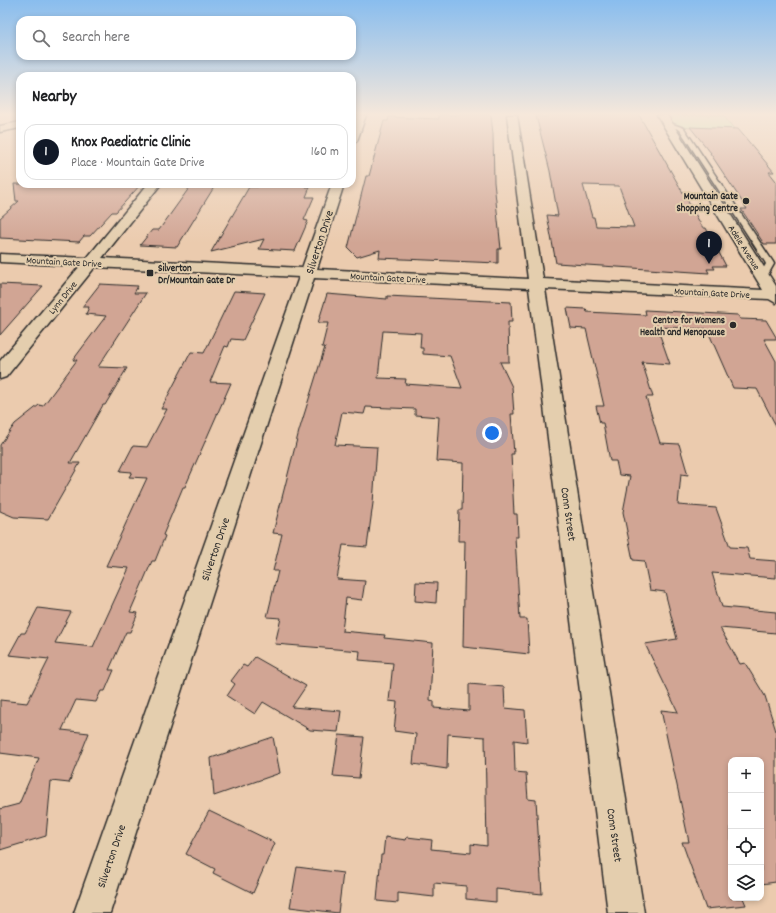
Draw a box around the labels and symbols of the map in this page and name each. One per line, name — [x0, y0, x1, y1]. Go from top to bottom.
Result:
place label: Mountain Gate Shopping Centre — [676, 190, 739, 216]
marker: Mountain Gate Shopping Centre — [741, 196, 751, 206]
street label: Silverton Drive — [302, 208, 339, 277]
street label: Adele Avenue — [724, 223, 763, 274]
pin: 1 — [696, 231, 722, 264]
street label: Mountain Gate Drive — [26, 254, 103, 272]
place label: Silverton Dr/Mountain Gate Dr — [158, 262, 235, 288]
marker: Silverton Dr/Mountain Gate Dr — [145, 268, 155, 278]
street label: Mountain Gate Drive — [350, 270, 427, 288]
street label: Lynn Drive — [46, 278, 82, 318]
street label: Mountain Gate Drive — [674, 285, 751, 303]
place label: Centre for Womens Health and Menopause — [640, 314, 726, 340]
marker: Centre for Womens Health and Menopause — [728, 320, 738, 330]
your location — [482, 423, 502, 443]
street label: Conn Street — [555, 486, 580, 543]
street label: Silverton Drive — [198, 515, 235, 584]
street label: Conn Street — [601, 807, 626, 864]
street label: Silverton Drive — [94, 822, 131, 891]

